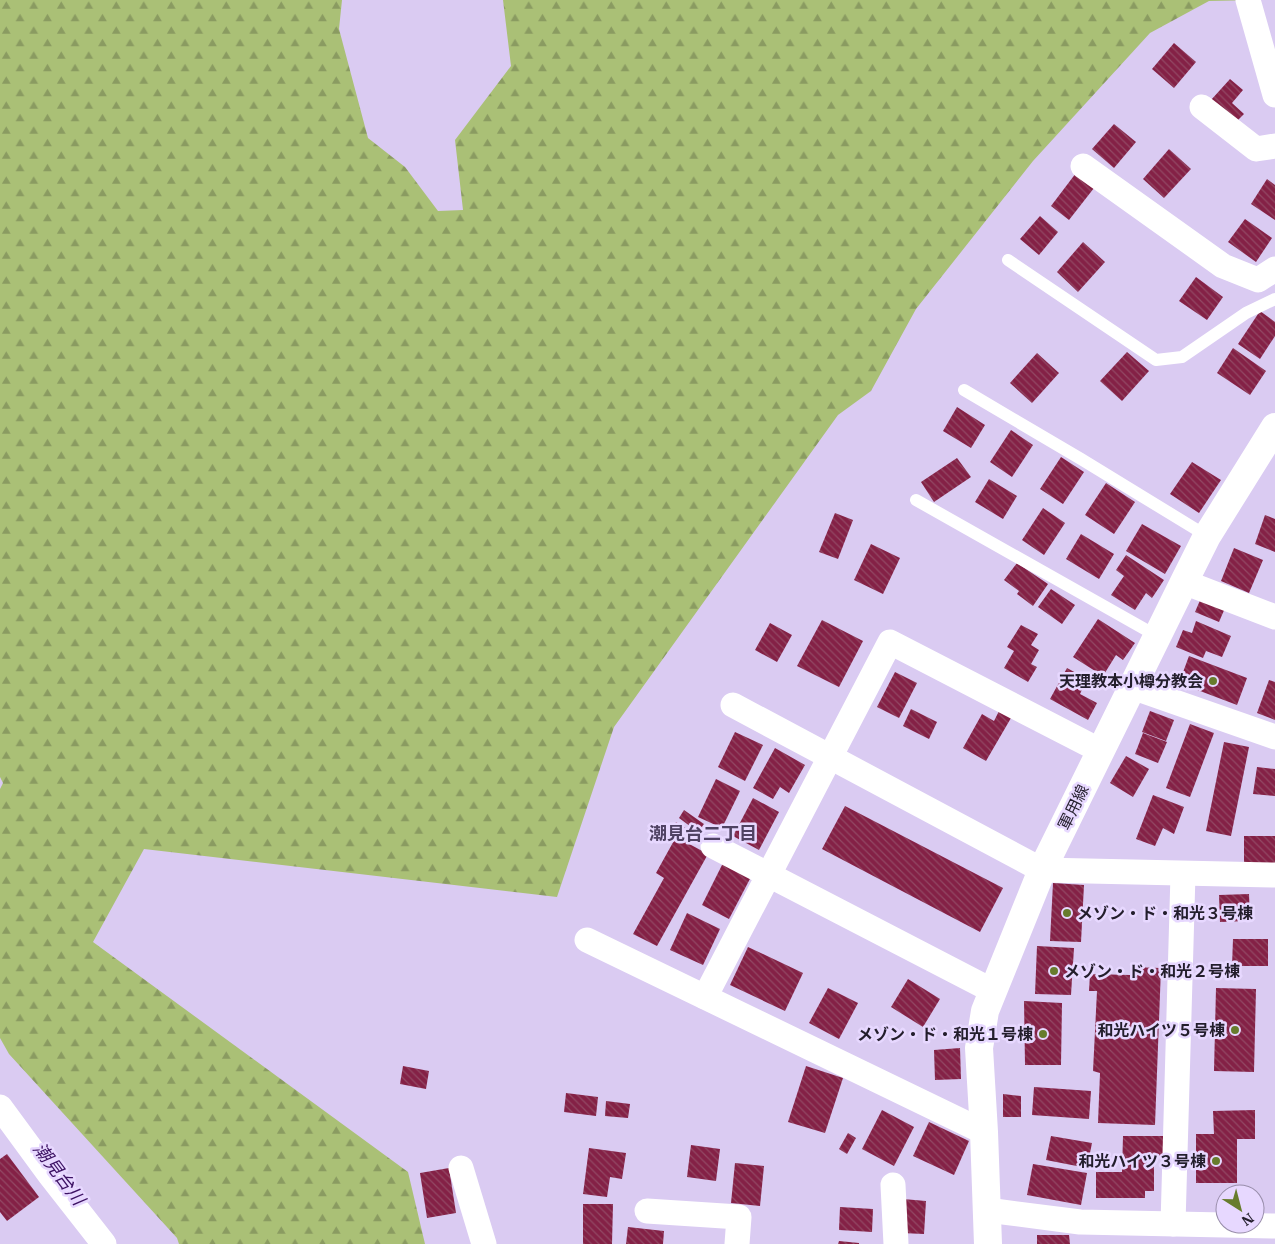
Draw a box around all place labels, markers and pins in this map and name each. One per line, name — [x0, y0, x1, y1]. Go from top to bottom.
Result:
place label: 天理教本小樽分教会 — [1059, 671, 1203, 691]
marker: 天理教本小樽分教会 — [1207, 675, 1219, 687]
place label: メゾン・ド・和光３号棟 — [1077, 903, 1253, 923]
marker: メゾン・ド・和光３号棟 — [1061, 907, 1073, 919]
place label: メゾン・ド・和光２号棟 — [1064, 961, 1240, 981]
marker: メゾン・ド・和光２号棟 — [1048, 965, 1060, 977]
place label: 和光ハイツ５号棟 — [1097, 1020, 1225, 1040]
place label: メゾン・ド・和光１号棟 — [857, 1024, 1033, 1044]
marker: 和光ハイツ５号棟 — [1229, 1024, 1241, 1036]
marker: メゾン・ド・和光１号棟 — [1037, 1028, 1049, 1040]
place label: 和光ハイツ３号棟 — [1078, 1151, 1206, 1171]
marker: 和光ハイツ３号棟 — [1210, 1155, 1222, 1167]

